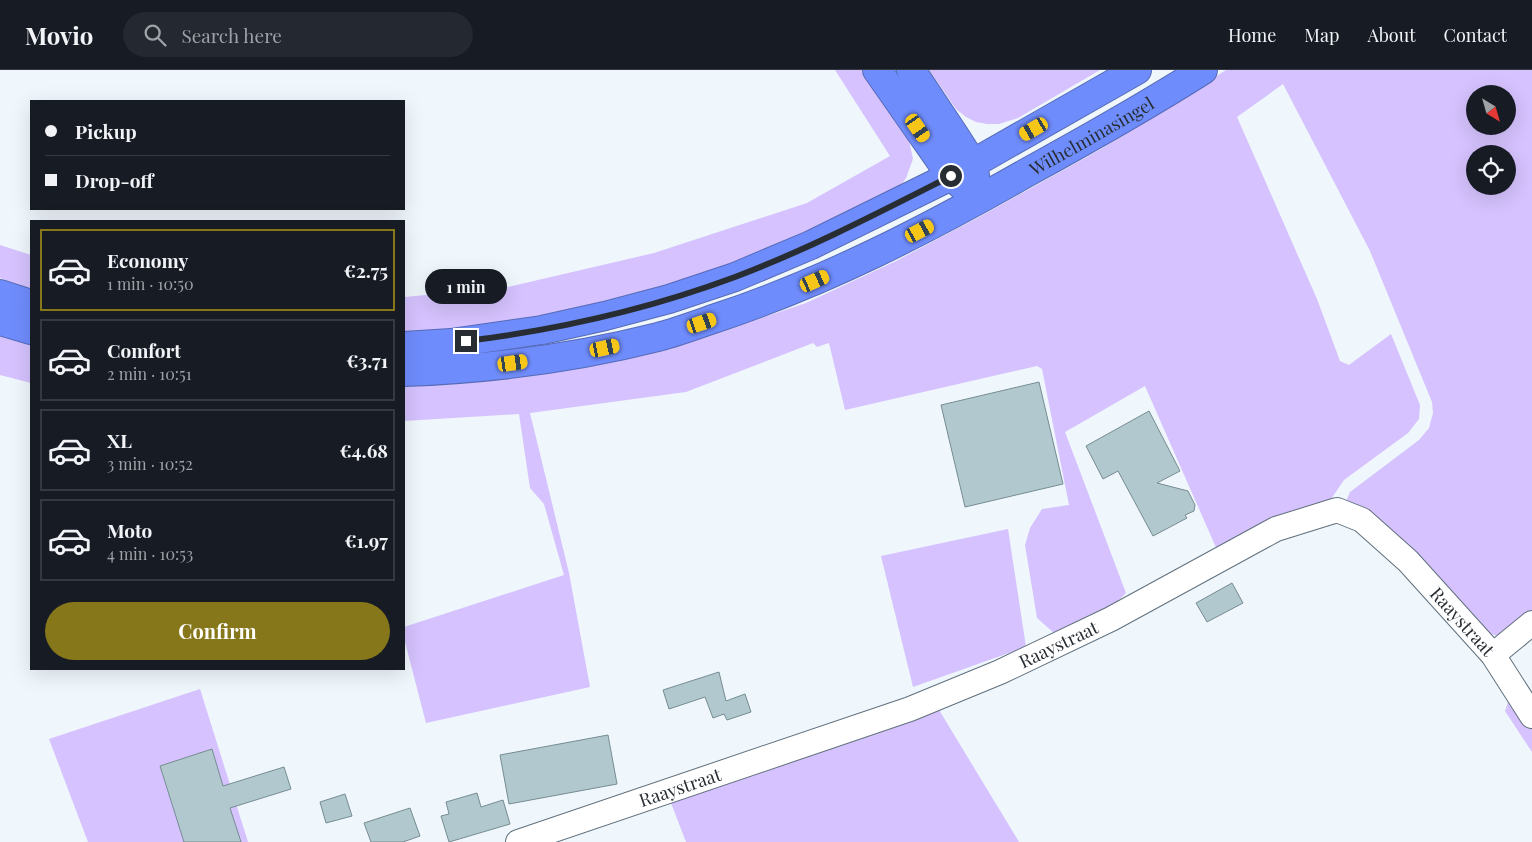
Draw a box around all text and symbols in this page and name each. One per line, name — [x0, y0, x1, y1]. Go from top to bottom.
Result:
search box — [123, 12, 473, 57]
text: Movio — [25, 19, 93, 51]
icon: search — [141, 21, 169, 49]
text: Search here — [181, 22, 282, 48]
text: Home — [1228, 23, 1276, 47]
text: Map — [1304, 23, 1339, 47]
text: About — [1367, 23, 1416, 47]
text: Contact — [1444, 23, 1507, 47]
north arrow — [1466, 85, 1516, 135]
map controls — [1466, 85, 1516, 195]
street label: Wilhelminasingel — [1024, 91, 1158, 181]
car — [903, 111, 932, 145]
car — [1017, 115, 1050, 143]
text: Pickup — [75, 118, 137, 144]
button: locate — [1466, 145, 1516, 195]
route start — [940, 165, 962, 187]
text: Drop-off — [75, 167, 153, 193]
car — [903, 217, 936, 245]
text: Economy — [107, 247, 188, 273]
icon: car — [47, 248, 92, 293]
text: €2.75 — [344, 257, 388, 283]
callout: 1 min — [425, 268, 507, 304]
car — [798, 268, 831, 294]
text: 1 min · 10:50 — [107, 273, 194, 294]
text: 1 min — [446, 276, 486, 297]
car — [685, 311, 718, 335]
route end — [455, 330, 477, 352]
text: Comfort — [107, 337, 181, 363]
icon: car — [47, 338, 92, 383]
car — [588, 338, 621, 358]
text: €3.71 — [346, 347, 388, 373]
car — [497, 353, 528, 373]
text: 2 min · 10:51 — [107, 363, 192, 384]
text: XL — [107, 427, 132, 453]
icon: car — [47, 428, 92, 473]
text: €4.68 — [339, 437, 388, 463]
text: 3 min · 10:52 — [107, 453, 193, 474]
text: Moto — [107, 517, 152, 543]
icon: car — [47, 518, 92, 563]
text: €1.97 — [344, 527, 388, 553]
text: 4 min · 10:53 — [107, 543, 193, 564]
street label: Raaystraat — [1425, 582, 1500, 661]
button: Confirm — [45, 602, 390, 660]
street label: Raaystraat — [1015, 615, 1103, 673]
street label: Raaystraat — [636, 762, 725, 812]

